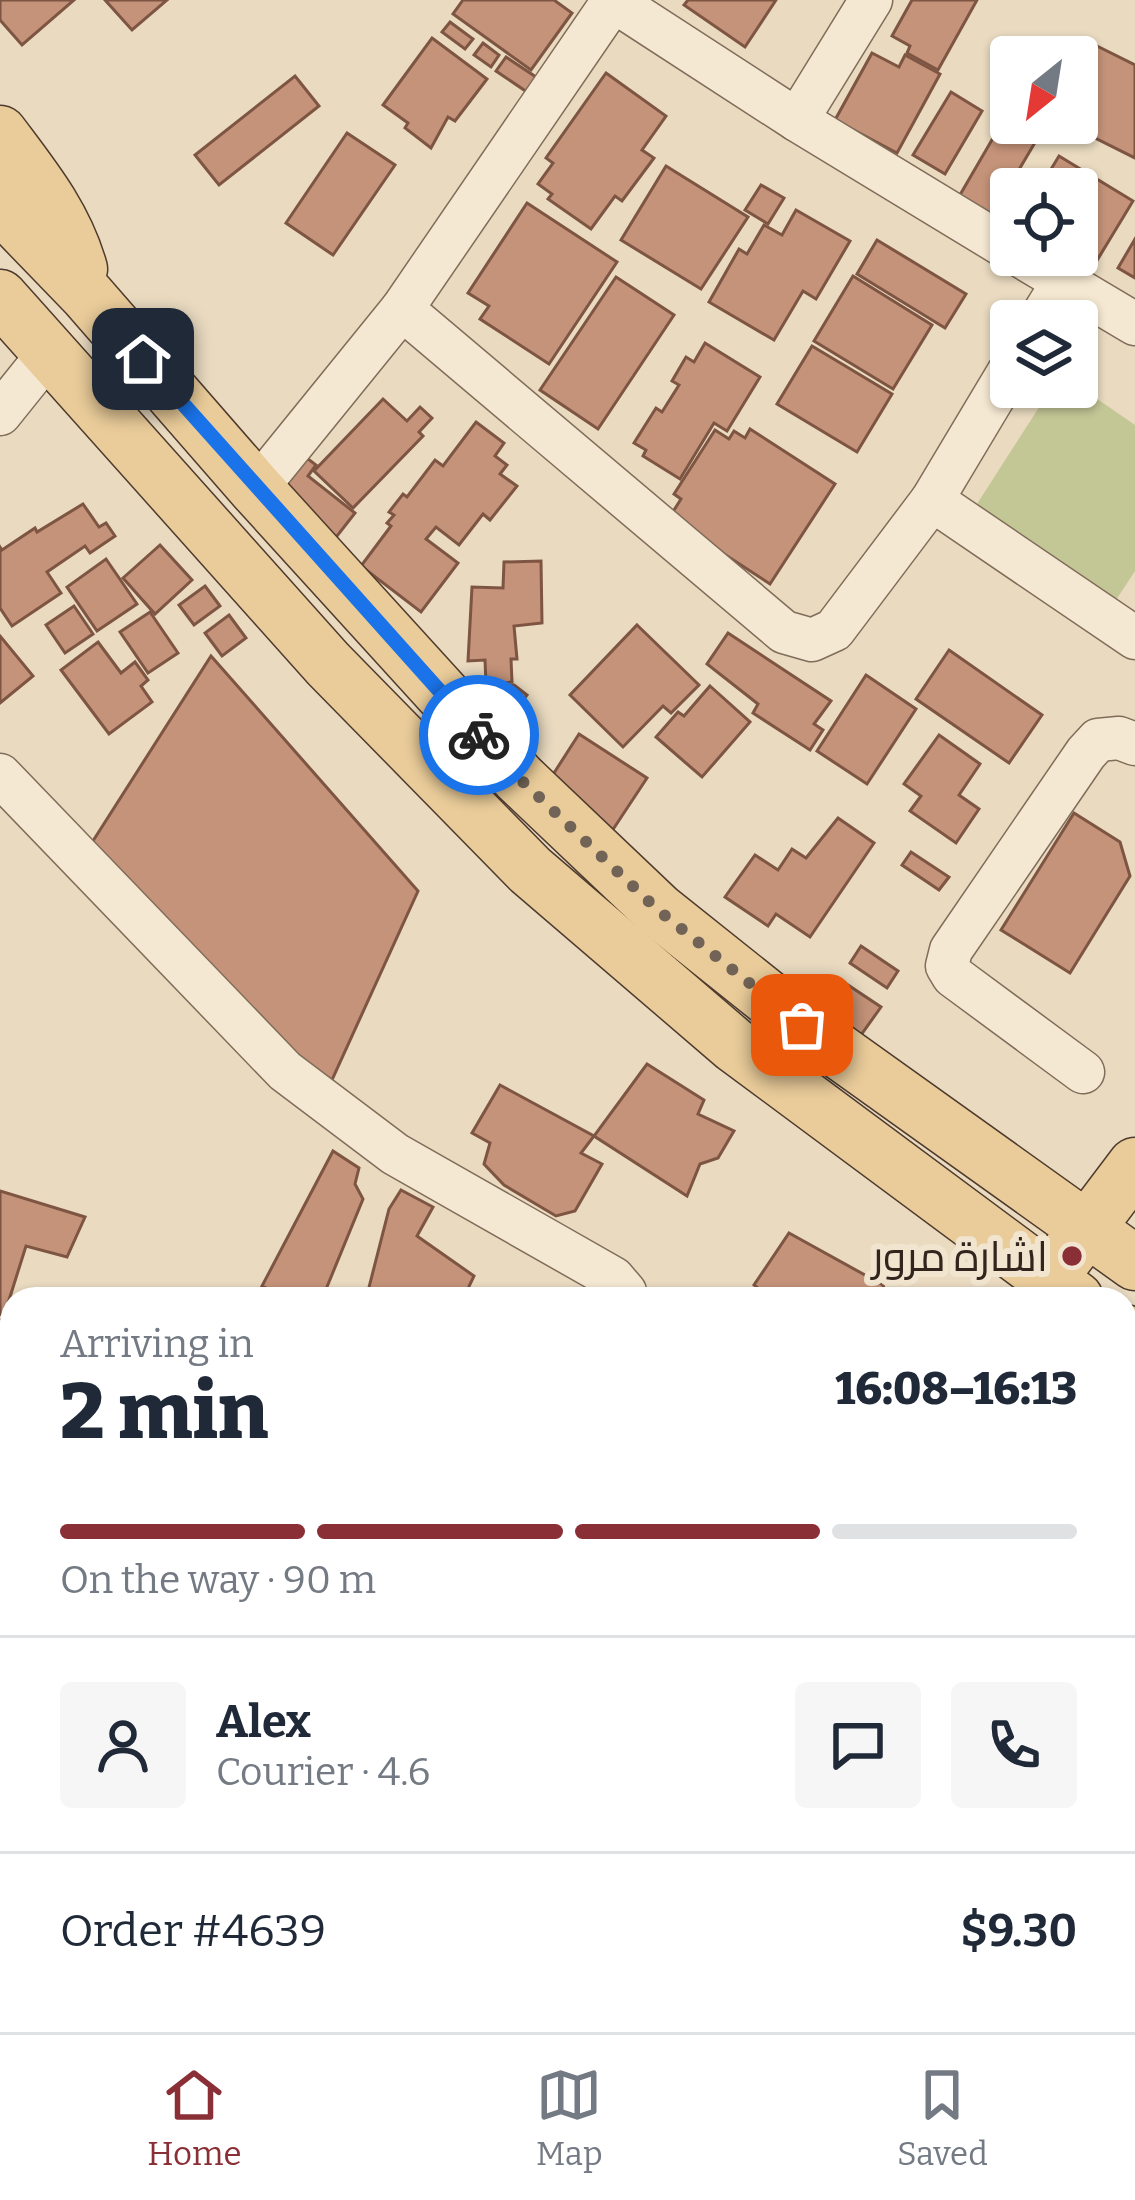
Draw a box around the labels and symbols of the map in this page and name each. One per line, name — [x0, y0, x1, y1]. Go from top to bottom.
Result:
north arrow — [990, 36, 1098, 144]
pin — [92, 308, 194, 410]
courier — [419, 675, 539, 795]
pin — [751, 974, 853, 1076]
place label: اشارة مرور — [870, 1232, 1048, 1282]
marker: اشارة مرور — [1059, 1243, 1085, 1269]

